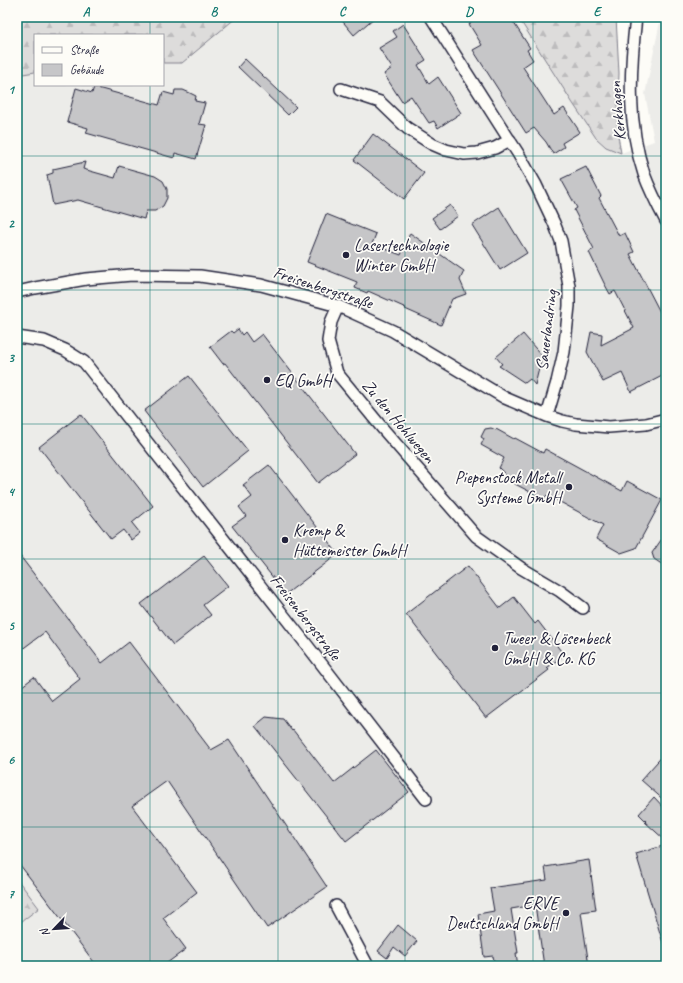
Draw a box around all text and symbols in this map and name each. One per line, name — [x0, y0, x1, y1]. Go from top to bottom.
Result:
text: A — [83, 4, 91, 20]
text: B — [211, 4, 219, 20]
text: C — [339, 4, 347, 20]
text: D — [465, 4, 474, 20]
text: E — [594, 4, 603, 20]
legend — [34, 34, 164, 86]
text: Straße — [70, 42, 99, 58]
text: Gebäude — [70, 62, 104, 78]
street label: Kerkhagen — [604, 80, 631, 141]
text: 1 — [8, 82, 16, 98]
text: 2 — [8, 216, 15, 232]
place label: Lasertechnologie Winter GmbH — [354, 235, 450, 276]
marker: Lasertechnologie Winter GmbH — [341, 250, 351, 260]
street label: Freisenbergstraße — [271, 262, 377, 314]
street label: Sauerlandring — [531, 288, 562, 372]
text: 3 — [8, 350, 15, 366]
place label: EQ GmbH — [275, 370, 335, 391]
marker: EQ GmbH — [262, 375, 272, 385]
street label: Zu den Hohlwegen — [358, 375, 440, 468]
place label: Piepenstock Metall Systeme GmbH — [455, 467, 564, 508]
marker: Piepenstock Metall Systeme GmbH — [564, 482, 574, 492]
text: 4 — [8, 484, 16, 500]
place label: Kremp & Hüttemeister GmbH — [293, 520, 408, 561]
marker: Kremp & Hüttemeister GmbH — [280, 535, 290, 545]
street label: Freisenbergstraße — [266, 570, 347, 666]
text: 5 — [8, 618, 15, 634]
place label: Tweer & Lösenbeck GmbH & Co. KG — [503, 628, 612, 669]
marker: Tweer & Lösenbeck GmbH & Co. KG — [490, 643, 500, 653]
text: 6 — [8, 752, 15, 768]
text: 7 — [8, 886, 15, 902]
place label: ERVE Deutschland GmbH — [447, 893, 561, 934]
marker: ERVE Deutschland GmbH — [561, 908, 571, 918]
north arrow — [34, 909, 74, 949]
text: N — [36, 925, 53, 939]

